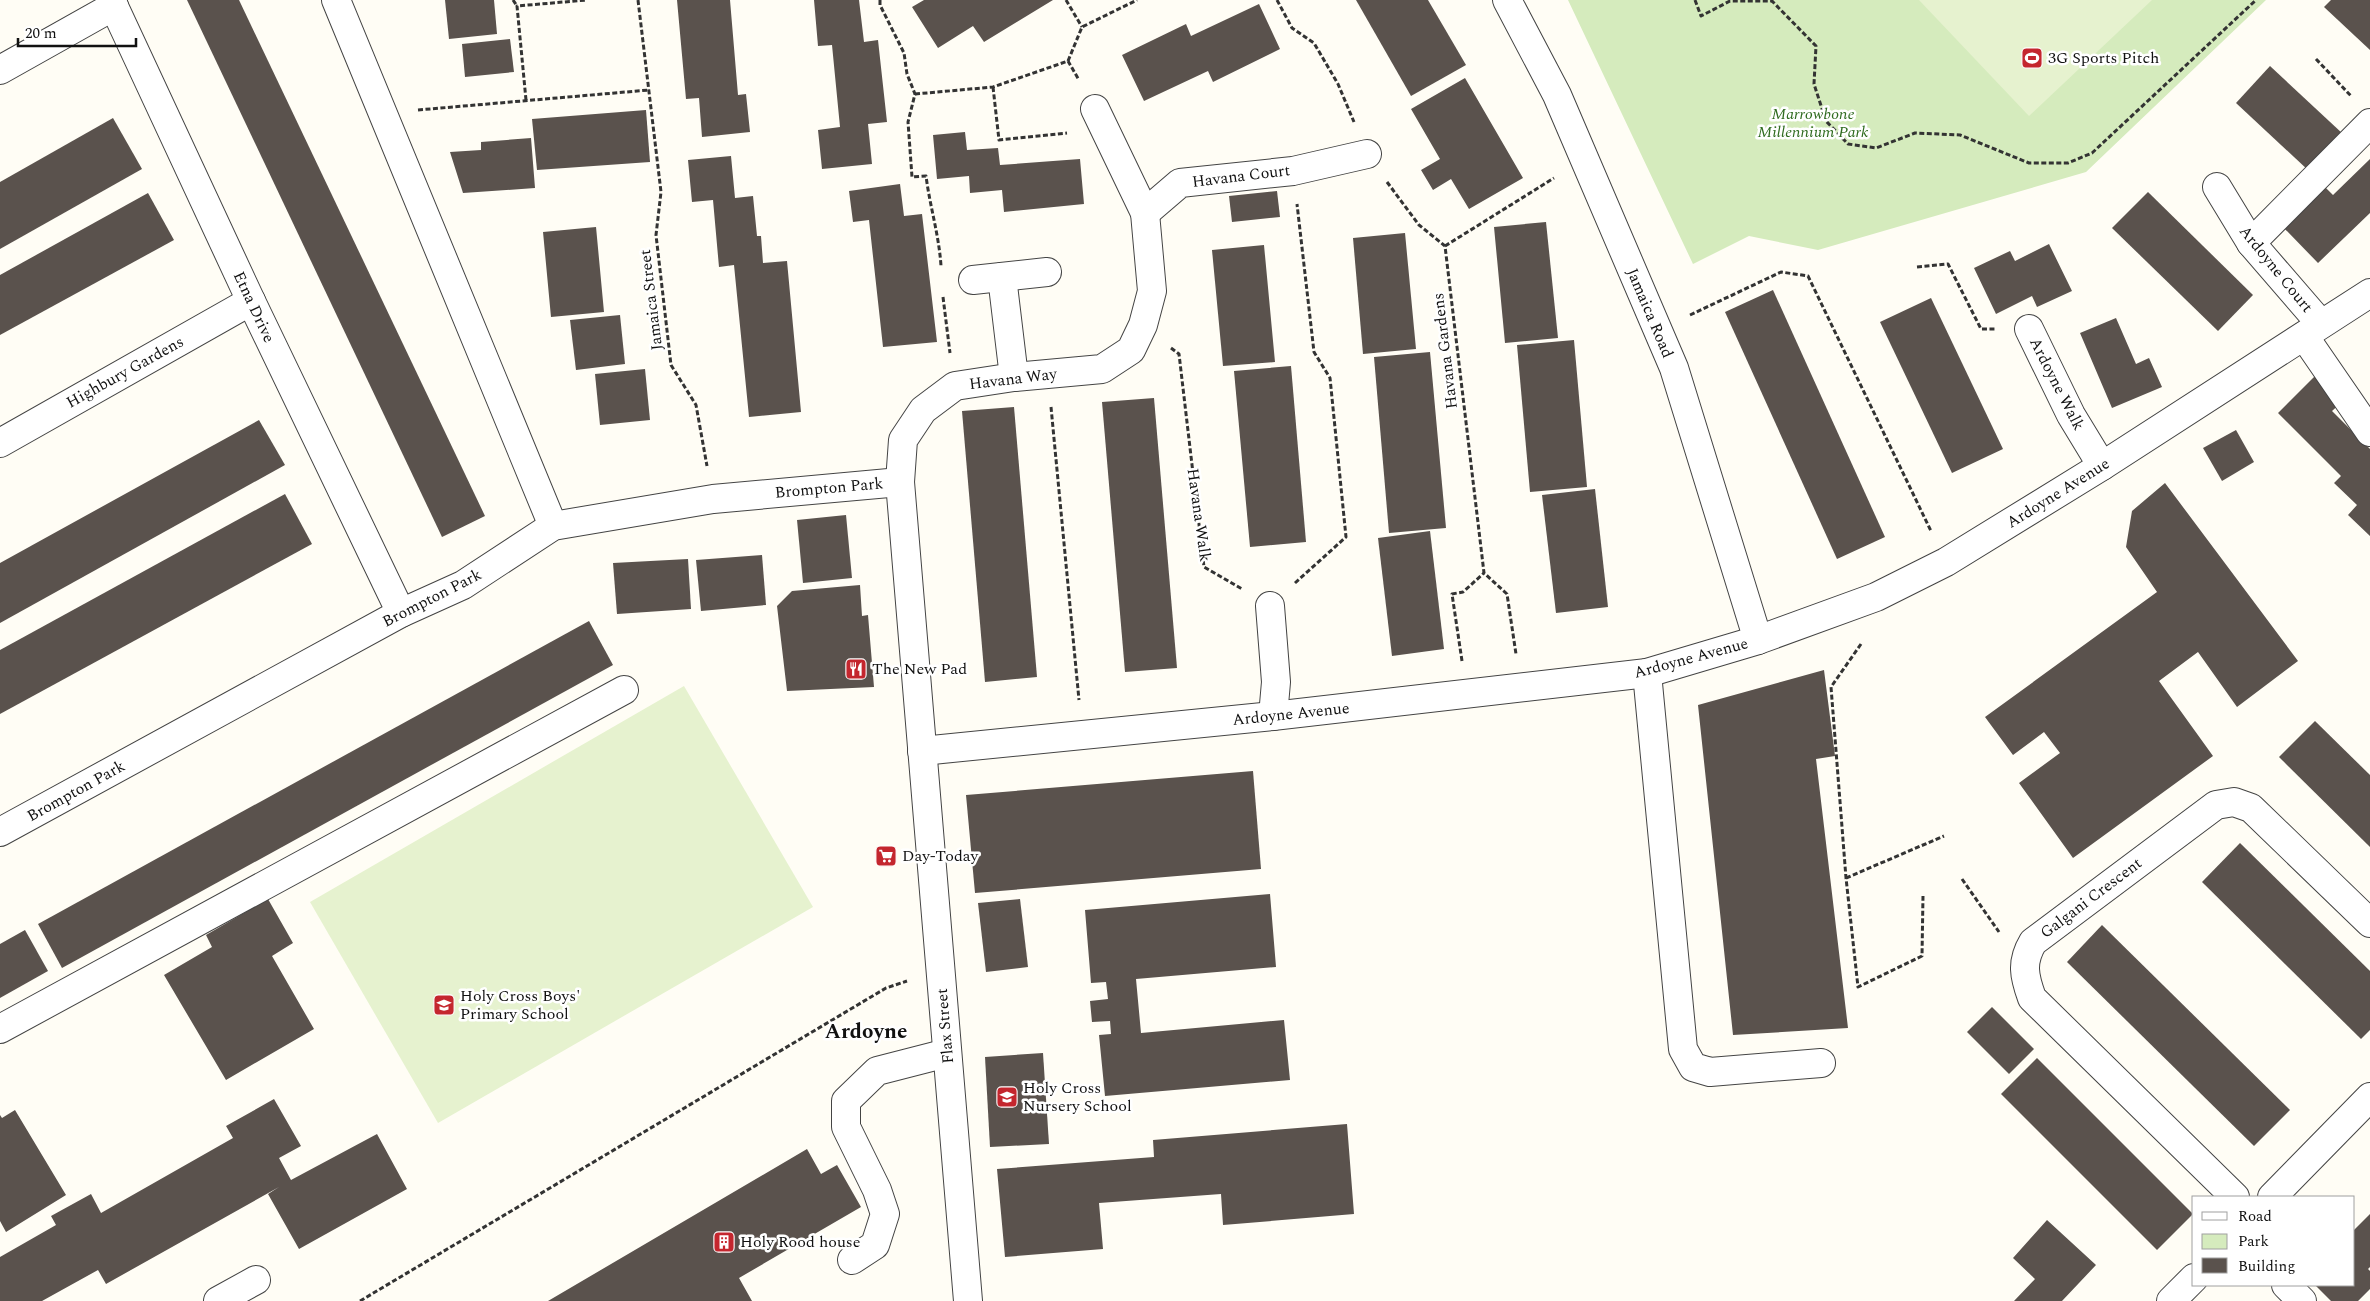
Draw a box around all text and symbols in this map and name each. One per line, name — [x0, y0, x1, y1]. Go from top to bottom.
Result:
scale bar — [18, 15, 135, 47]
text: 20 m — [25, 22, 57, 45]
sports icon: 3G Sports Pitch — [2020, 46, 2044, 70]
place label: 3G Sports Pitch — [2048, 46, 2159, 70]
park label: Marrowbone Millennium Park — [1757, 102, 1869, 144]
street label: Havana Court — [1191, 158, 1292, 194]
street label: Ardoyne Court — [2233, 220, 2319, 318]
street label: Jamaica Street — [633, 248, 669, 352]
street label: Jamaica Road — [1620, 264, 1680, 362]
street label: Etna Drive — [227, 267, 281, 347]
street label: Havana Gardens — [1426, 292, 1464, 410]
street label: Highbury Gardens — [62, 330, 188, 414]
street label: Ardoyne Walk — [2023, 333, 2091, 435]
street label: Havana Way — [968, 362, 1060, 396]
street label: Ardoyne Avenue — [2002, 452, 2114, 534]
street label: Havana Walk — [1181, 467, 1217, 563]
street label: Brompton Park — [774, 471, 884, 505]
street label: Brompton Park — [378, 563, 486, 633]
street label: Ardoyne Avenue — [1631, 631, 1751, 685]
restaurant icon: The New Pad — [844, 657, 868, 681]
place label: The New Pad — [872, 657, 967, 681]
street label: Ardoyne Avenue — [1231, 696, 1351, 732]
street label: Brompton Park — [23, 754, 130, 828]
supermarket icon: Day-Today — [874, 844, 898, 868]
place label: Day-Today — [902, 844, 980, 868]
street label: Galgani Crescent — [2035, 851, 2147, 944]
place label: Holy Cross Boys' Primary School — [460, 984, 580, 1026]
street label: Flax Street — [930, 987, 960, 1065]
school or university icon: Holy Cross Boys' Primary School — [432, 993, 456, 1017]
district label: Ardoyne — [825, 1016, 907, 1048]
place label: Holy Cross Nursery School — [1023, 1076, 1132, 1118]
school or university icon: Holy Cross Nursery School — [995, 1085, 1019, 1109]
legend — [2192, 1196, 2355, 1286]
text: Road — [2238, 1205, 2272, 1228]
building icon: Holy Rood house — [712, 1230, 736, 1254]
place label: Holy Rood house — [740, 1230, 861, 1254]
text: Park — [2238, 1230, 2269, 1253]
text: Building — [2238, 1255, 2295, 1278]

